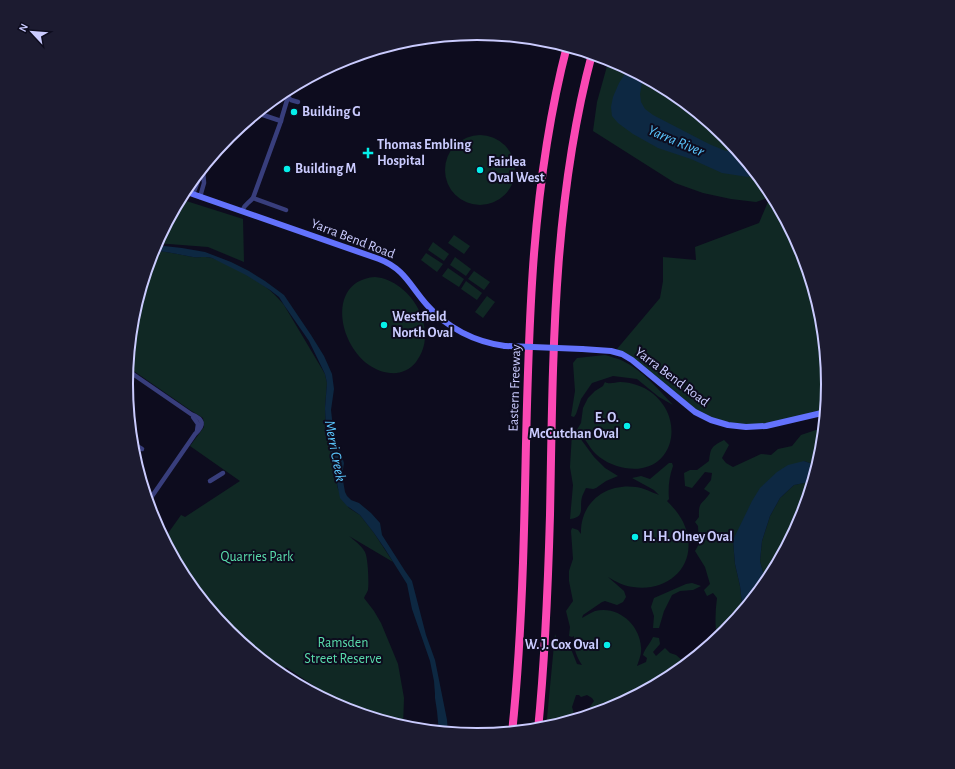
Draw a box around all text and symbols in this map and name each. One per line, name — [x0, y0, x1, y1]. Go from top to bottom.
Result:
north arrow — [12, 12, 52, 52]
text: N — [17, 22, 30, 34]
place label: Building G — [302, 105, 361, 119]
marker: Building G — [289, 107, 299, 117]
water label: Yarra River — [646, 123, 707, 160]
place label: Thomas Embling Hospital — [377, 138, 472, 168]
marker: Thomas Embling Hospital — [362, 147, 374, 159]
place label: Fairlea Oval West — [488, 155, 545, 185]
place label: Building M — [295, 162, 356, 176]
marker: Building M — [282, 164, 292, 174]
marker: Fairlea Oval West — [475, 165, 485, 175]
street label: Yarra Bend Road — [309, 217, 397, 261]
place label: Westfield North Oval — [392, 310, 453, 340]
marker: Westfield North Oval — [379, 320, 389, 330]
street label: Eastern Freeway — [506, 344, 524, 432]
street label: Yarra Bend Road — [632, 345, 712, 409]
place label: E. O. McCutchan Oval — [529, 411, 619, 441]
water label: Merri Creek — [322, 419, 348, 483]
marker: E. O. McCutchan Oval — [622, 421, 632, 431]
place label: H. H. Olney Oval — [643, 530, 733, 544]
marker: H. H. Olney Oval — [630, 532, 640, 542]
park label: Quarries Park — [221, 550, 294, 564]
park label: Ramsden Street Reserve — [304, 636, 382, 666]
place label: W. J. Cox Oval — [525, 638, 599, 652]
marker: W. J. Cox Oval — [602, 640, 612, 650]

